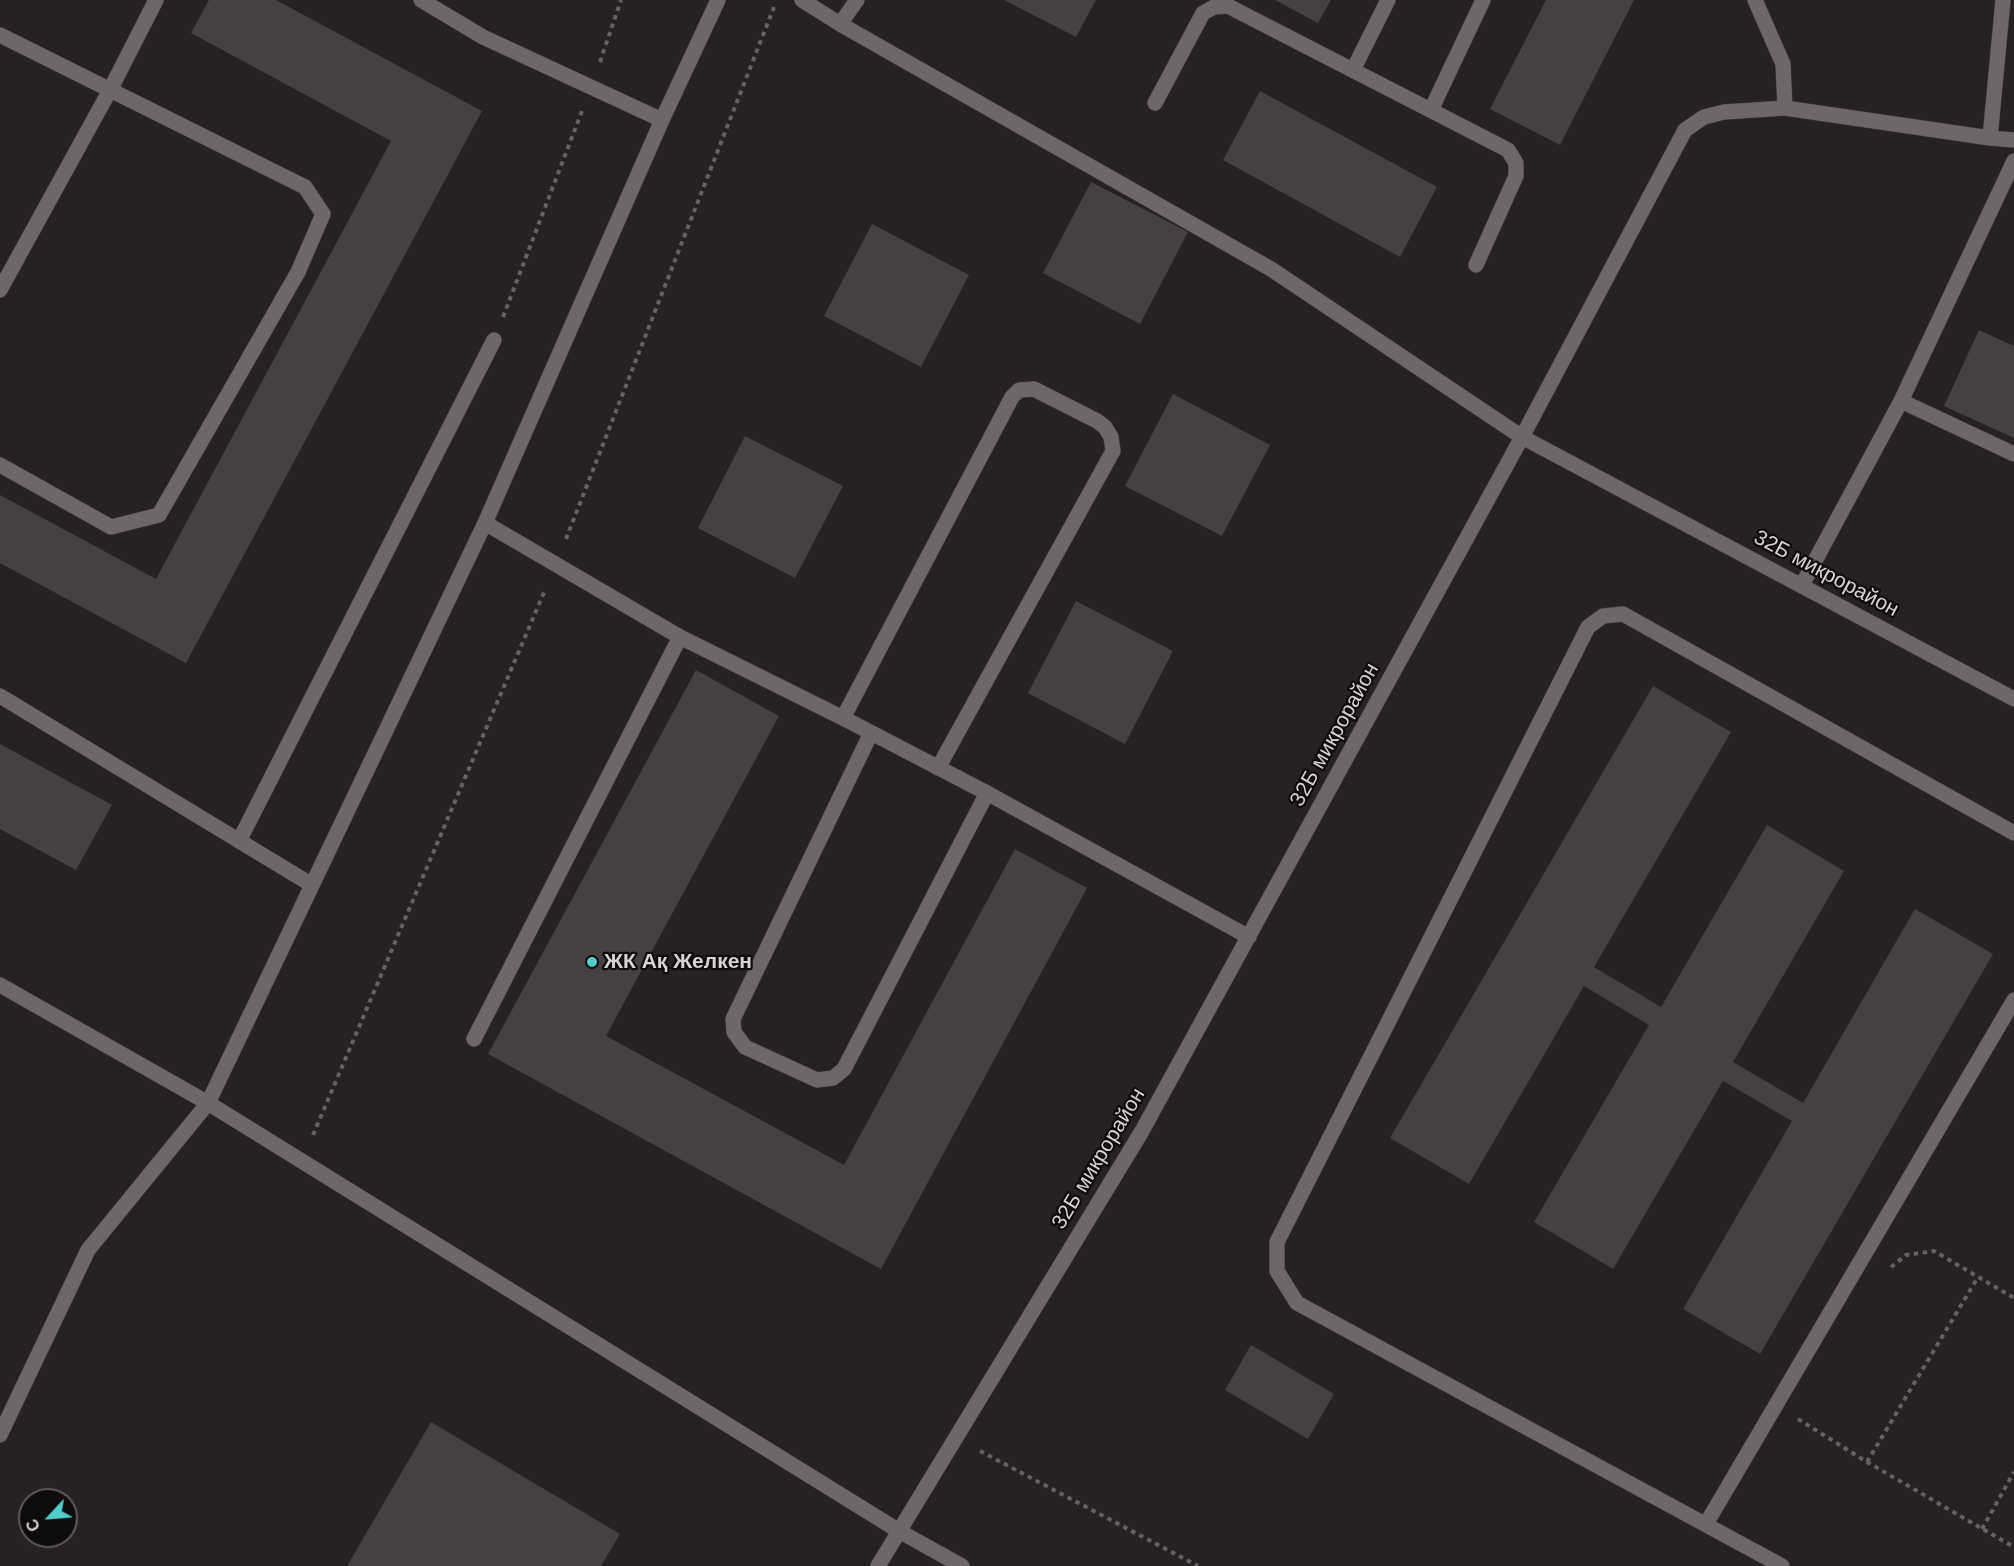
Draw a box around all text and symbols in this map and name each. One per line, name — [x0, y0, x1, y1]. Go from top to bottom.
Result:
street label: 32Б микрорайон — [1749, 525, 1903, 623]
street label: 32Б микрорайон — [1285, 659, 1385, 811]
place label: ЖК Ақ Желкен — [604, 949, 752, 975]
marker: ЖК Ақ Желкен — [585, 955, 599, 969]
street label: 32Б микрорайон — [1047, 1084, 1151, 1234]
north arrow — [18, 1488, 78, 1548]
text: С — [23, 1516, 43, 1534]

